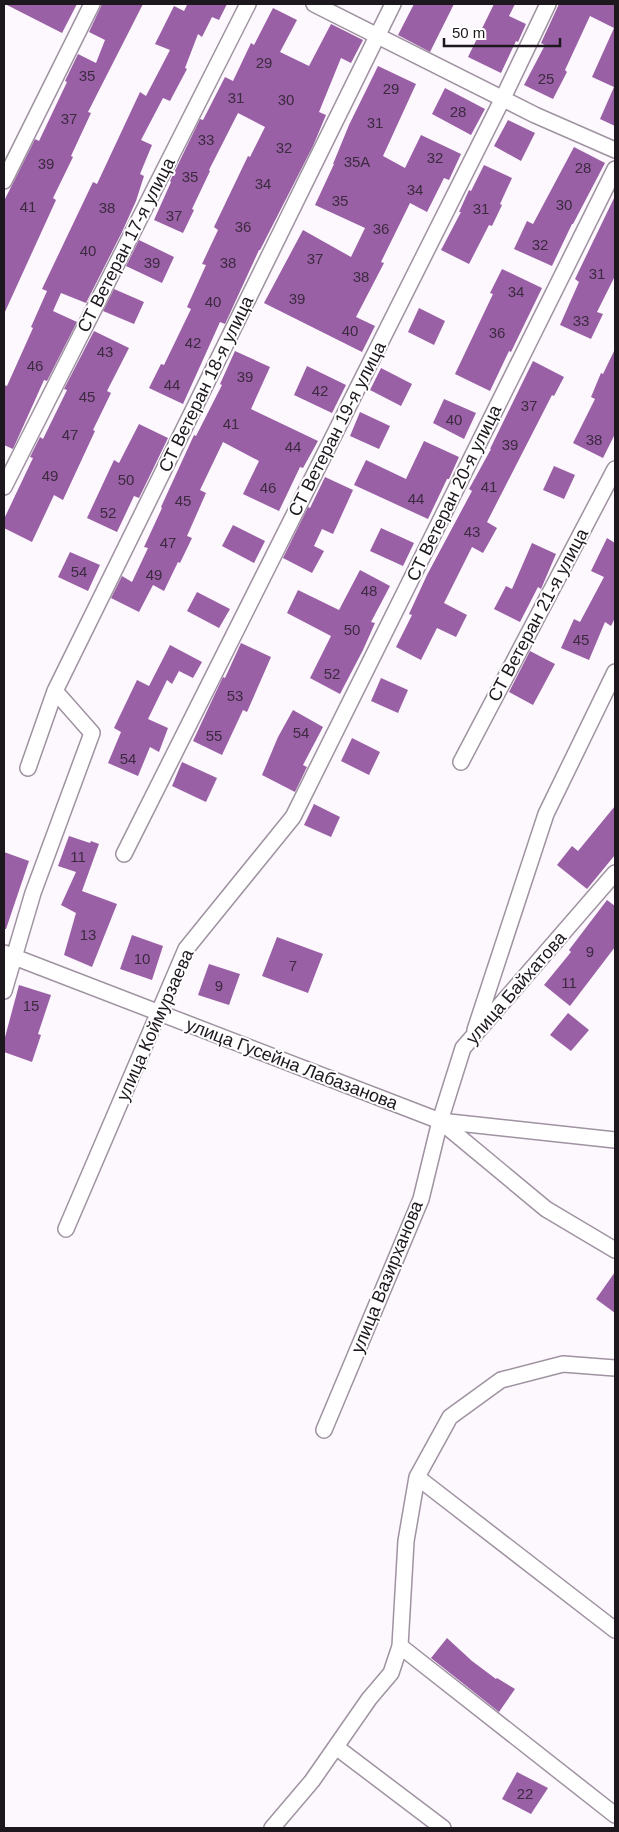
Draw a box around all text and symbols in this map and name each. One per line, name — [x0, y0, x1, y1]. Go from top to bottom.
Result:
scale bar — [444, 15, 560, 47]
text: 50 m — [452, 24, 485, 41]
house number: 29 — [256, 54, 272, 71]
house number: 35 — [79, 67, 95, 84]
house number: 25 — [538, 70, 554, 87]
house number: 29 — [383, 80, 399, 97]
house number: 31 — [228, 89, 244, 106]
house number: 30 — [278, 91, 294, 108]
house number: 28 — [450, 103, 466, 120]
house number: 37 — [61, 110, 77, 127]
house number: 31 — [367, 114, 383, 131]
house number: 33 — [198, 131, 214, 148]
house number: 32 — [276, 139, 292, 156]
house number: 32 — [427, 149, 443, 166]
house number: 35А — [344, 153, 370, 170]
street label: СТ Ветеран 17-я улица — [73, 154, 179, 336]
house number: 39 — [38, 155, 54, 172]
house number: 28 — [575, 159, 591, 176]
house number: 35 — [182, 168, 198, 185]
house number: 34 — [255, 175, 271, 192]
house number: 34 — [407, 181, 423, 198]
house number: 35 — [332, 192, 348, 209]
house number: 30 — [556, 196, 572, 213]
house number: 41 — [20, 198, 36, 215]
house number: 38 — [99, 199, 115, 216]
house number: 31 — [473, 200, 489, 217]
house number: 37 — [166, 207, 182, 224]
house number: 36 — [235, 218, 251, 235]
house number: 36 — [373, 220, 389, 237]
house number: 32 — [532, 236, 548, 253]
house number: 40 — [80, 242, 96, 259]
house number: 37 — [307, 250, 323, 267]
house number: 39 — [144, 254, 160, 271]
house number: 38 — [220, 254, 236, 271]
house number: 31 — [589, 265, 605, 282]
house number: 38 — [353, 268, 369, 285]
house number: 34 — [508, 283, 524, 300]
house number: 39 — [289, 290, 305, 307]
street label: СТ Ветеран 18-я улица — [155, 292, 258, 475]
house number: 40 — [205, 293, 221, 310]
house number: 33 — [573, 312, 589, 329]
house number: 40 — [342, 322, 358, 339]
house number: 36 — [489, 324, 505, 341]
house number: 42 — [185, 334, 201, 351]
street label: СТ Ветеран 19-я улица — [284, 338, 390, 520]
house number: 43 — [97, 343, 113, 360]
house number: 46 — [27, 357, 43, 374]
house number: 39 — [237, 368, 253, 385]
house number: 44 — [164, 376, 180, 393]
house number: 42 — [312, 382, 328, 399]
house number: 45 — [79, 388, 95, 405]
house number: 37 — [521, 397, 537, 414]
street label: СТ Ветеран 20-я улица — [403, 401, 506, 584]
house number: 40 — [446, 411, 462, 428]
house number: 41 — [223, 415, 239, 432]
house number: 47 — [62, 426, 78, 443]
house number: 38 — [586, 431, 602, 448]
house number: 39 — [502, 436, 518, 453]
house number: 44 — [285, 438, 301, 455]
house number: 49 — [42, 467, 58, 484]
house number: 50 — [118, 471, 134, 488]
house number: 41 — [481, 478, 497, 495]
house number: 46 — [260, 479, 276, 496]
house number: 44 — [408, 490, 424, 507]
house number: 45 — [175, 492, 191, 509]
house number: 52 — [100, 504, 116, 521]
house number: 43 — [464, 523, 480, 540]
street label: СТ Ветеран 21-я улица — [484, 524, 593, 705]
house number: 47 — [160, 534, 176, 551]
house number: 54 — [71, 563, 87, 580]
house number: 49 — [146, 566, 162, 583]
house number: 48 — [361, 582, 377, 599]
house number: 50 — [344, 621, 360, 638]
house number: 45 — [573, 631, 589, 648]
house number: 52 — [324, 665, 340, 682]
house number: 53 — [227, 687, 243, 704]
house number: 54 — [293, 724, 309, 741]
house number: 55 — [206, 727, 222, 744]
house number: 54 — [120, 750, 136, 767]
house number: 11 — [70, 848, 86, 865]
house number: 13 — [80, 926, 96, 943]
street label: улица Байхатова — [462, 927, 571, 1048]
house number: 9 — [586, 943, 594, 960]
street label: улица Коймурзаева — [113, 945, 198, 1104]
house number: 10 — [134, 950, 150, 967]
house number: 7 — [289, 957, 297, 974]
house number: 11 — [561, 974, 577, 991]
house number: 9 — [215, 977, 223, 994]
house number: 15 — [23, 997, 39, 1014]
street label: улица Гусейна Лабазанова — [183, 1014, 402, 1114]
street label: улица Вазирханова — [347, 1197, 427, 1356]
house number: 22 — [517, 1785, 533, 1802]

